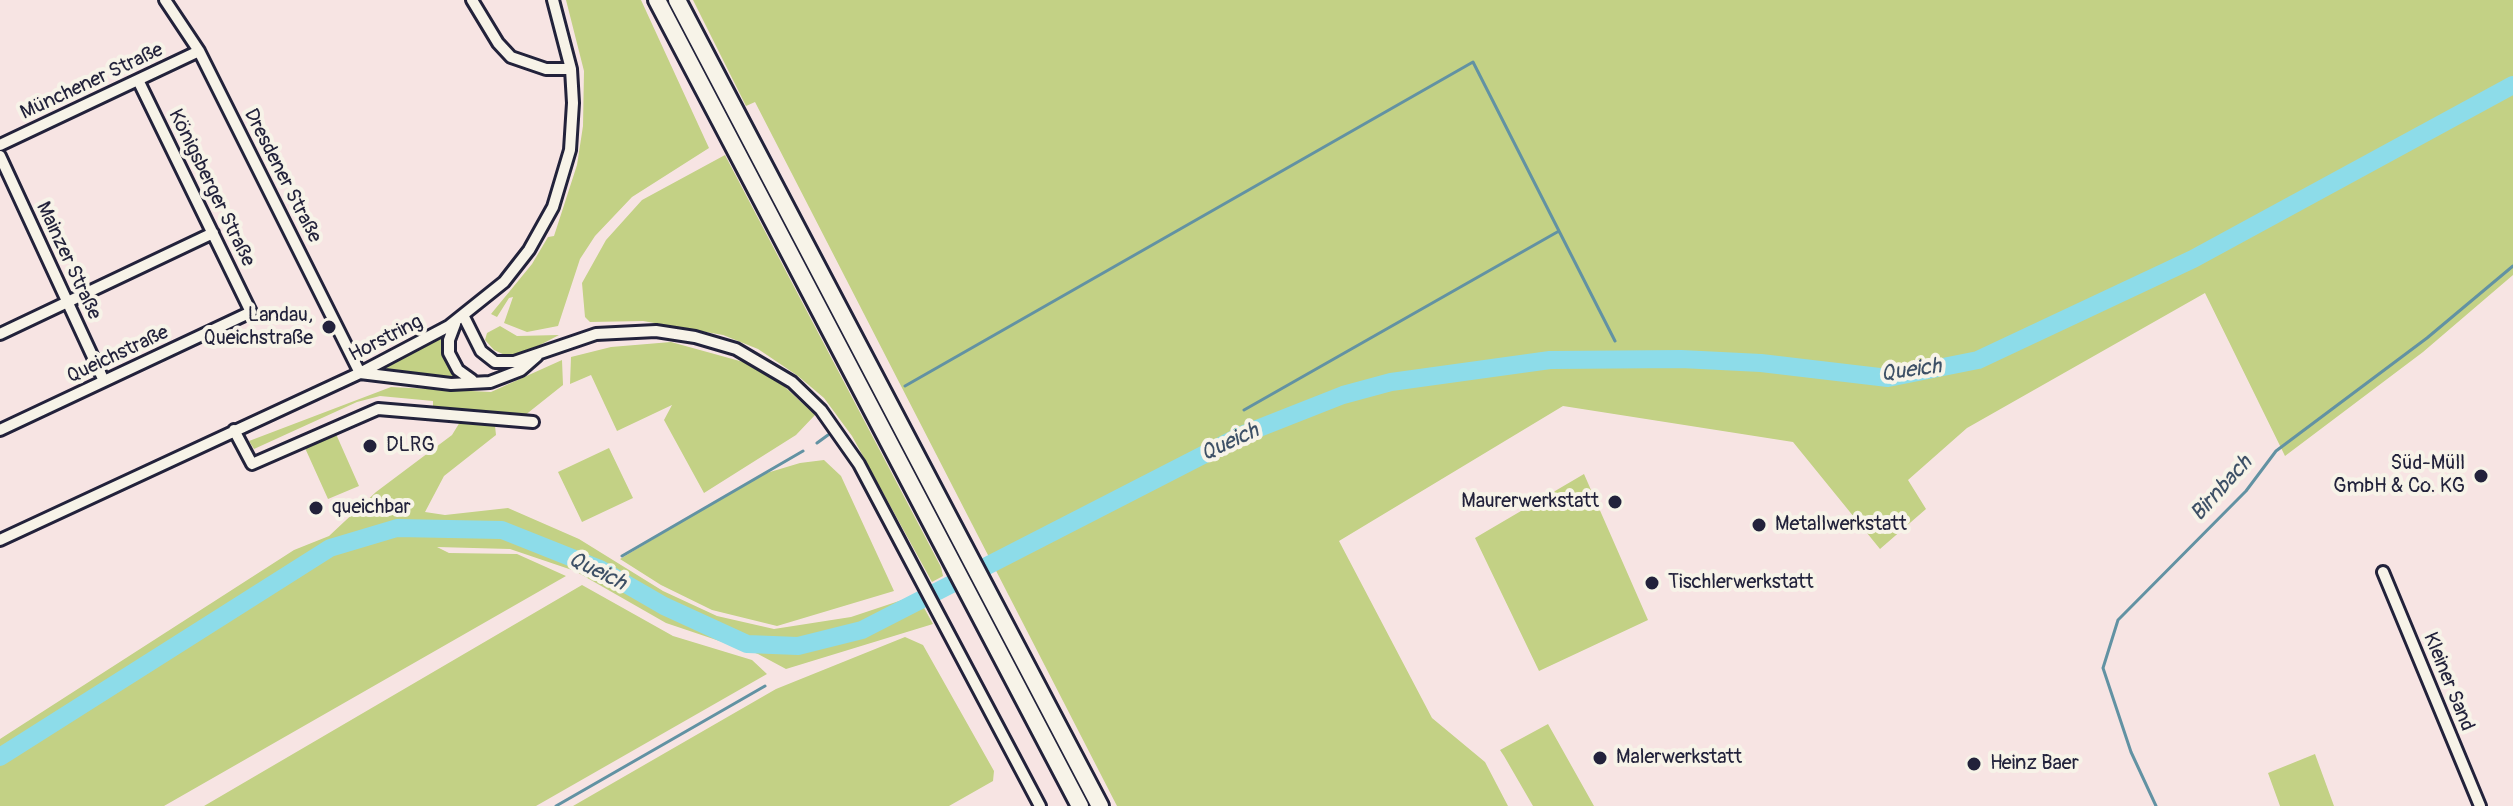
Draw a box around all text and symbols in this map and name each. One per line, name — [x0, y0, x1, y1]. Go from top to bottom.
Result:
street label: Münchener Straße — [17, 38, 167, 126]
street label: Königsberger Straße — [163, 105, 259, 271]
street label: Dresdener Straße — [238, 105, 326, 247]
street label: Mainzer Straße — [30, 198, 106, 324]
place label: Landau, Queichstraße — [204, 304, 313, 351]
street label: Horstring — [345, 310, 427, 368]
marker: Landau, Queichstraße — [320, 318, 338, 336]
street label: Queichstraße — [63, 321, 173, 389]
water label: Queich — [1879, 354, 1943, 388]
water label: Queich — [1197, 418, 1263, 468]
place label: DLRG — [386, 434, 435, 458]
marker: DLRG — [361, 437, 379, 455]
water label: Birnbach — [2186, 451, 2258, 527]
place label: Süd-Müll GmbH & Co. KG — [2333, 452, 2465, 499]
marker: Süd-Müll GmbH & Co. KG — [2472, 467, 2490, 485]
place label: Maurerwerkstatt — [1461, 490, 1599, 514]
marker: Maurerwerkstatt — [1606, 493, 1624, 511]
place label: queichbar — [332, 496, 411, 520]
marker: queichbar — [307, 499, 325, 517]
place label: Metallwerkstatt — [1775, 513, 1907, 537]
marker: Metallwerkstatt — [1750, 516, 1768, 534]
water label: Queich — [564, 547, 630, 597]
place label: Tischlerwerkstatt — [1668, 571, 1814, 595]
marker: Tischlerwerkstatt — [1643, 574, 1661, 592]
street label: Kleiner Sand — [2417, 629, 2479, 735]
place label: Malerwerkstatt — [1616, 746, 1742, 770]
marker: Malerwerkstatt — [1591, 749, 1609, 767]
place label: Heinz Baer — [1990, 752, 2079, 776]
marker: Heinz Baer — [1965, 755, 1983, 773]

